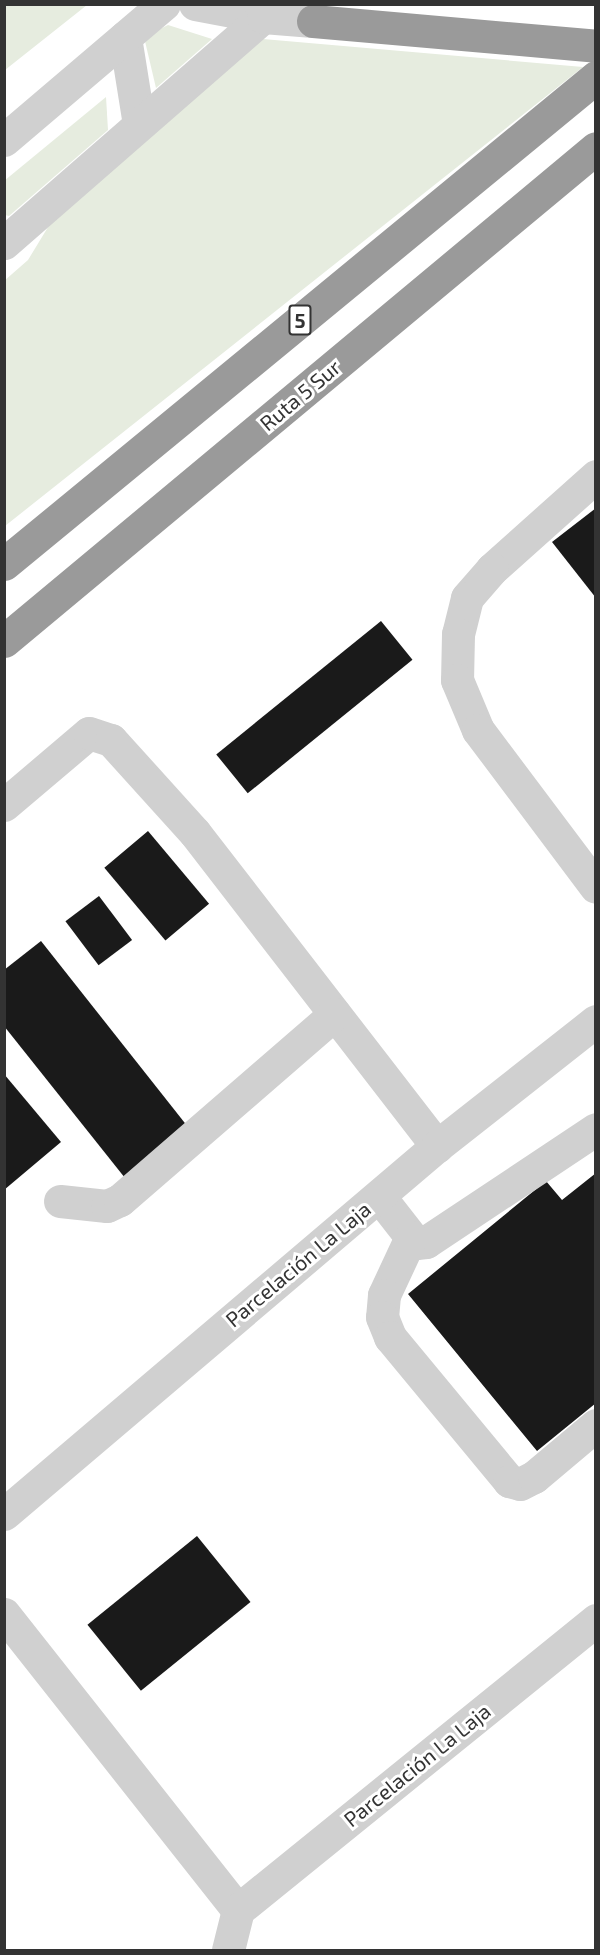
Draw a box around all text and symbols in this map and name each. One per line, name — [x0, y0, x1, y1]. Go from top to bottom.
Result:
road number: 5 — [288, 303, 312, 337]
street label: Ruta 5 Sur — [255, 354, 345, 436]
street label: Parcelación La Laja — [220, 1196, 376, 1332]
street label: Parcelación La Laja — [339, 1698, 495, 1832]

